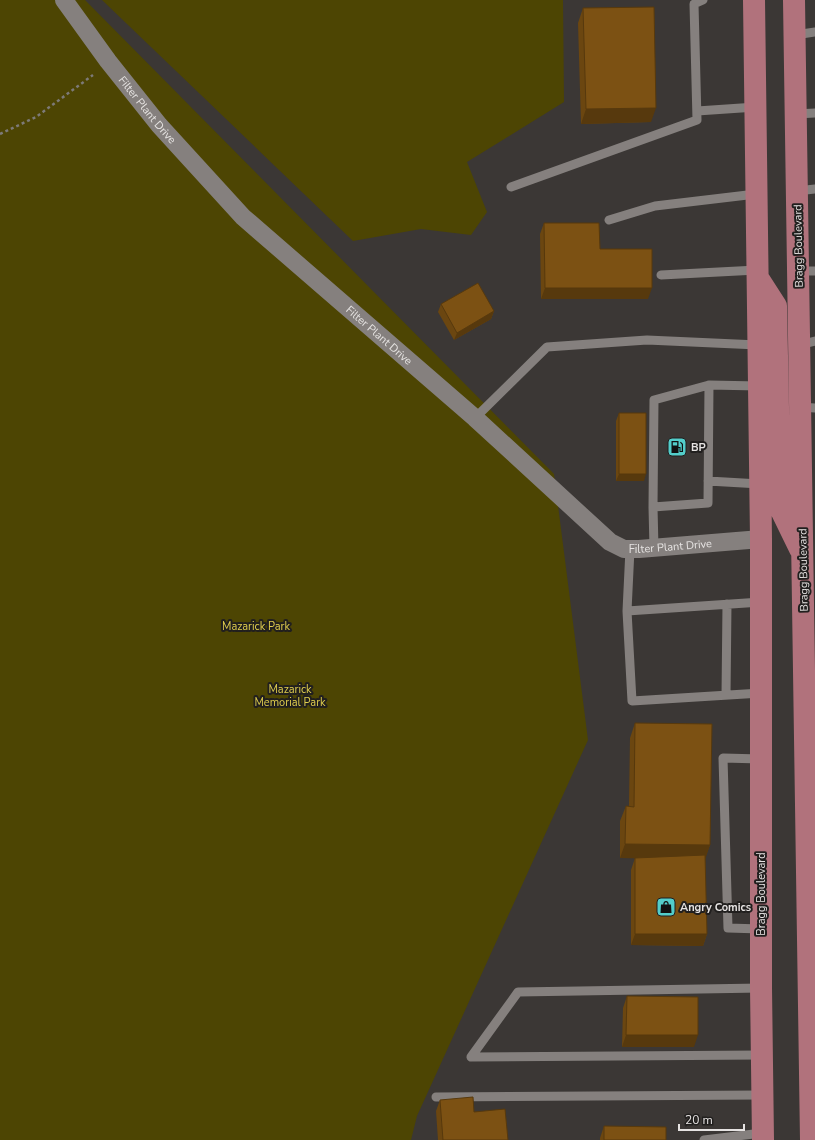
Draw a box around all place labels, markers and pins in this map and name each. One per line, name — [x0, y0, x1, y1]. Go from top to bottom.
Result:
fuel station icon: BP — [666, 436, 688, 458]
place label: BP — [691, 440, 706, 455]
shop icon: Angry Comics — [655, 896, 677, 918]
place label: Angry Comics — [680, 900, 751, 915]

